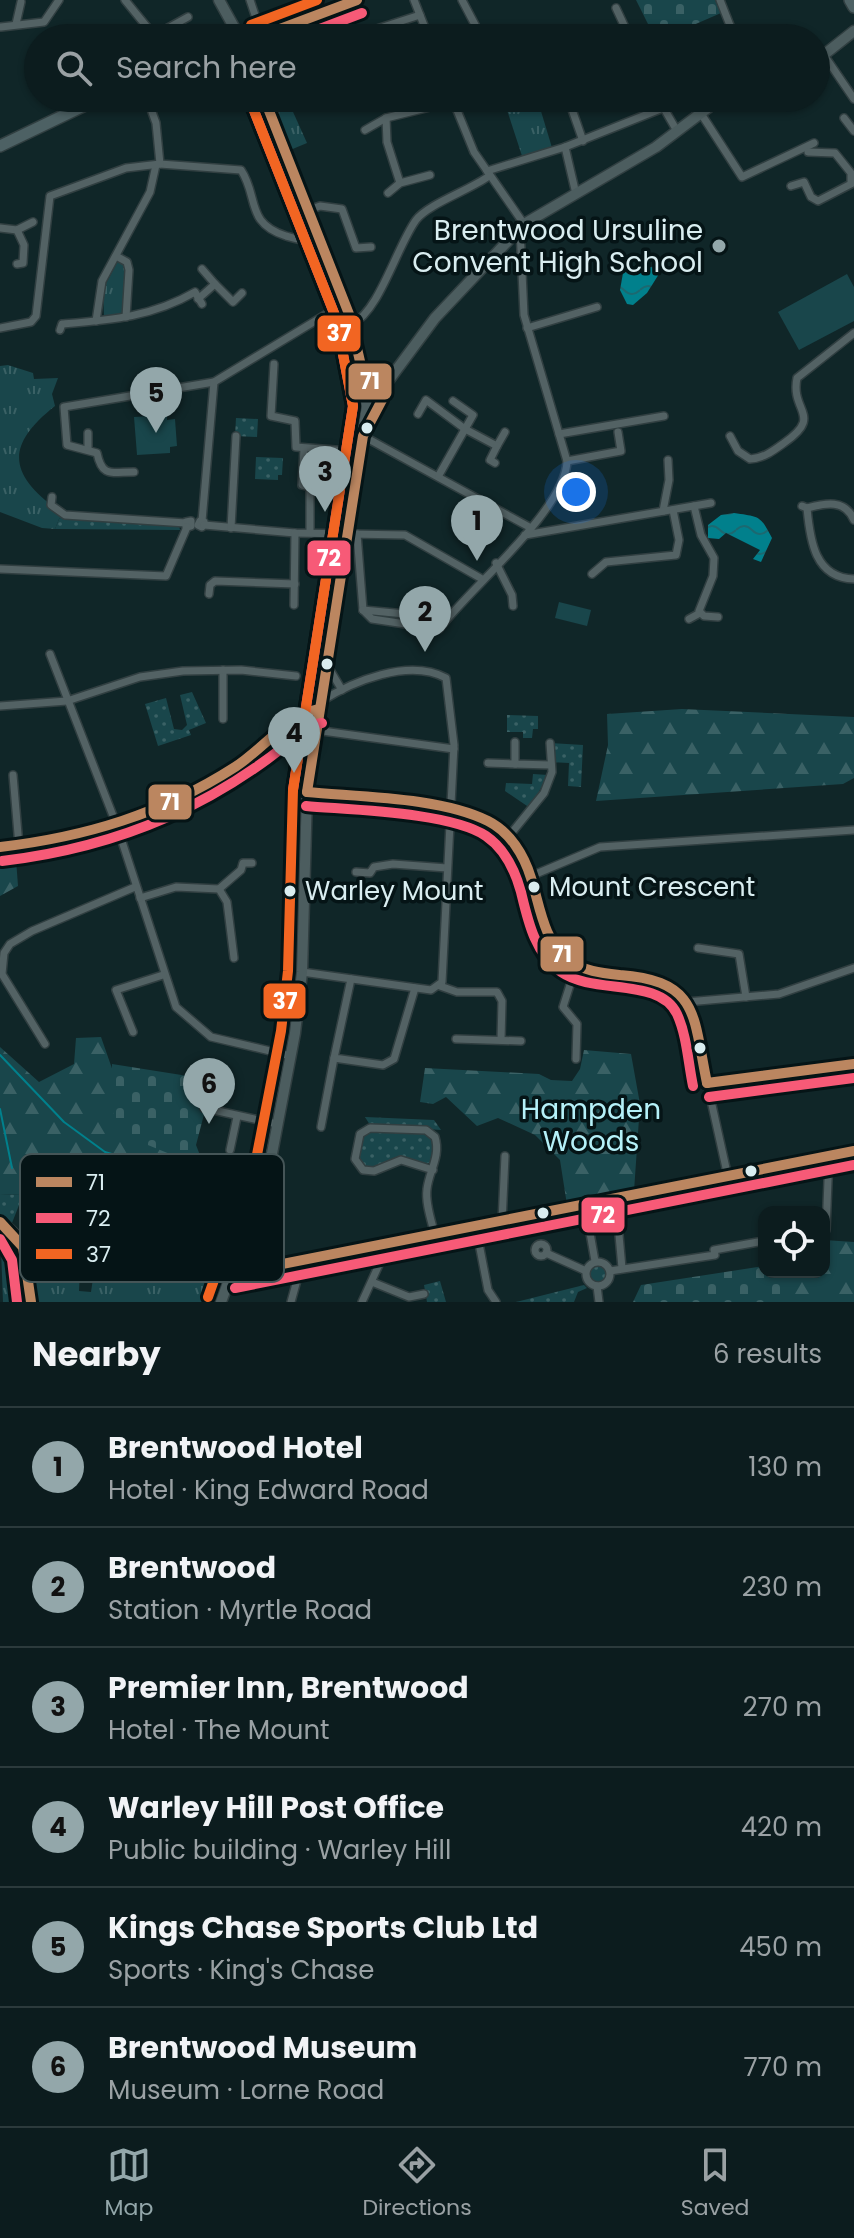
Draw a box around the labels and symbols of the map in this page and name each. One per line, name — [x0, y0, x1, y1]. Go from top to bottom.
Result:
place label: Brentwood Ursuline Convent High School — [412, 211, 703, 282]
marker: Brentwood Ursuline Convent High School — [710, 237, 728, 255]
line badge: 37 — [316, 314, 362, 353]
text: 37 — [326, 318, 352, 349]
line badge: 71 — [347, 362, 393, 401]
text: 71 — [360, 366, 380, 397]
pin: 5 — [130, 367, 182, 433]
unlabelled marker — [359, 420, 375, 436]
pin: 3 — [299, 446, 351, 512]
your location — [556, 472, 596, 512]
pin: 1 — [451, 495, 503, 561]
line badge: 72 — [306, 539, 352, 577]
text: 72 — [317, 543, 341, 574]
pin: 2 — [399, 586, 451, 652]
unlabelled marker — [319, 656, 335, 672]
pin: 4 — [268, 707, 320, 773]
line badge: 71 — [147, 783, 193, 821]
text: 71 — [160, 787, 180, 818]
place label: Mount Crescent — [549, 869, 755, 905]
place label: Warley Mount — [305, 873, 484, 909]
marker: Mount Crescent — [526, 879, 542, 895]
marker: Warley Mount — [282, 883, 298, 899]
line badge: 71 — [539, 935, 585, 973]
text: 71 — [552, 939, 572, 970]
line badge: 37 — [262, 982, 307, 1020]
text: 37 — [272, 986, 298, 1017]
unlabelled marker — [692, 1040, 708, 1056]
pin: 6 — [183, 1058, 235, 1124]
park label: Hampden Woods — [521, 1090, 661, 1161]
legend — [20, 1154, 284, 1282]
unlabelled marker — [743, 1163, 759, 1179]
text: 71 — [86, 1167, 105, 1198]
line badge: 72 — [580, 1196, 626, 1234]
text: 72 — [591, 1200, 615, 1231]
text: 72 — [86, 1203, 111, 1234]
unlabelled marker — [535, 1205, 551, 1221]
text: 37 — [86, 1239, 111, 1270]

